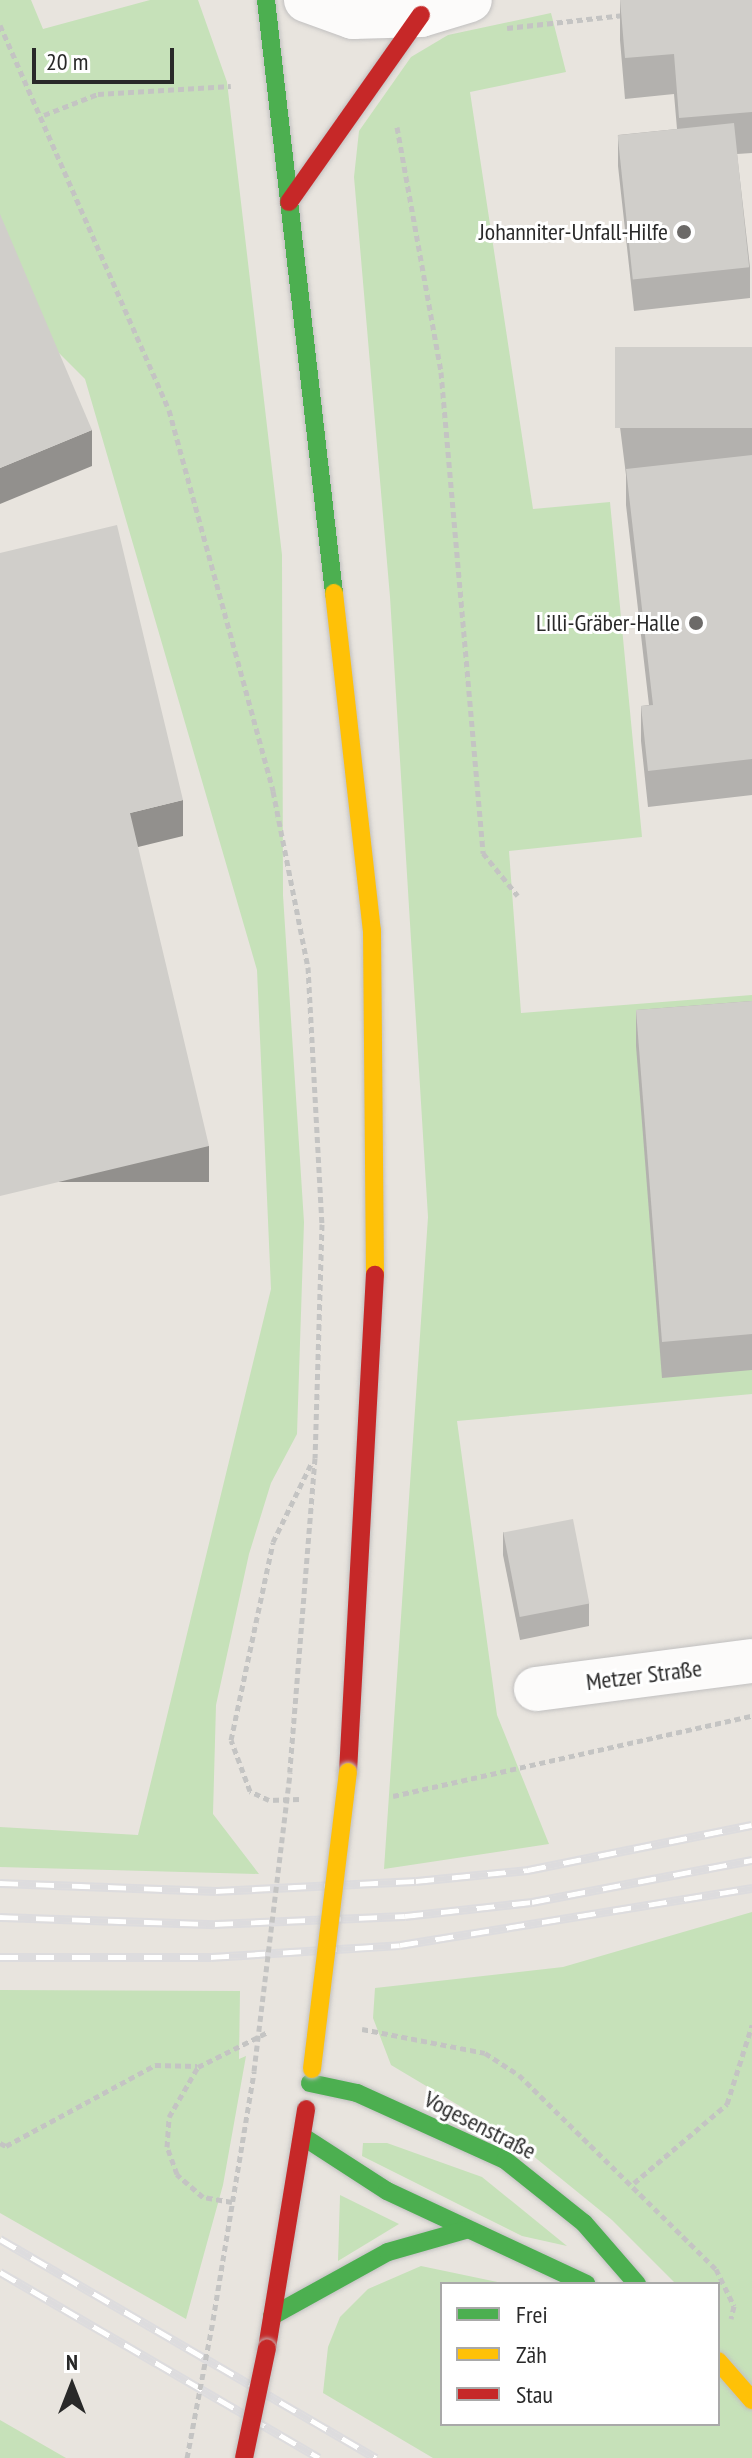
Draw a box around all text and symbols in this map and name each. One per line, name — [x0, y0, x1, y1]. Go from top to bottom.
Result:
scale bar — [36, 32, 178, 82]
text: 20 m — [46, 46, 88, 77]
place label: Johanniter-Unfall-Hilfe — [479, 218, 668, 246]
marker: Johanniter-Unfall-Hilfe — [675, 223, 693, 241]
place label: Lilli-Gräber-Halle — [536, 609, 680, 637]
marker: Lilli-Gräber-Halle — [687, 614, 705, 632]
street label: Metzer Straße — [584, 1654, 704, 1696]
street label: Vogesenstraße — [419, 2085, 541, 2165]
legend — [440, 2282, 720, 2426]
text: Frei — [516, 2299, 548, 2330]
text: Zäh — [516, 2339, 547, 2370]
north arrow — [32, 2346, 112, 2426]
text: N — [66, 2348, 78, 2376]
text: Stau — [516, 2379, 553, 2410]

